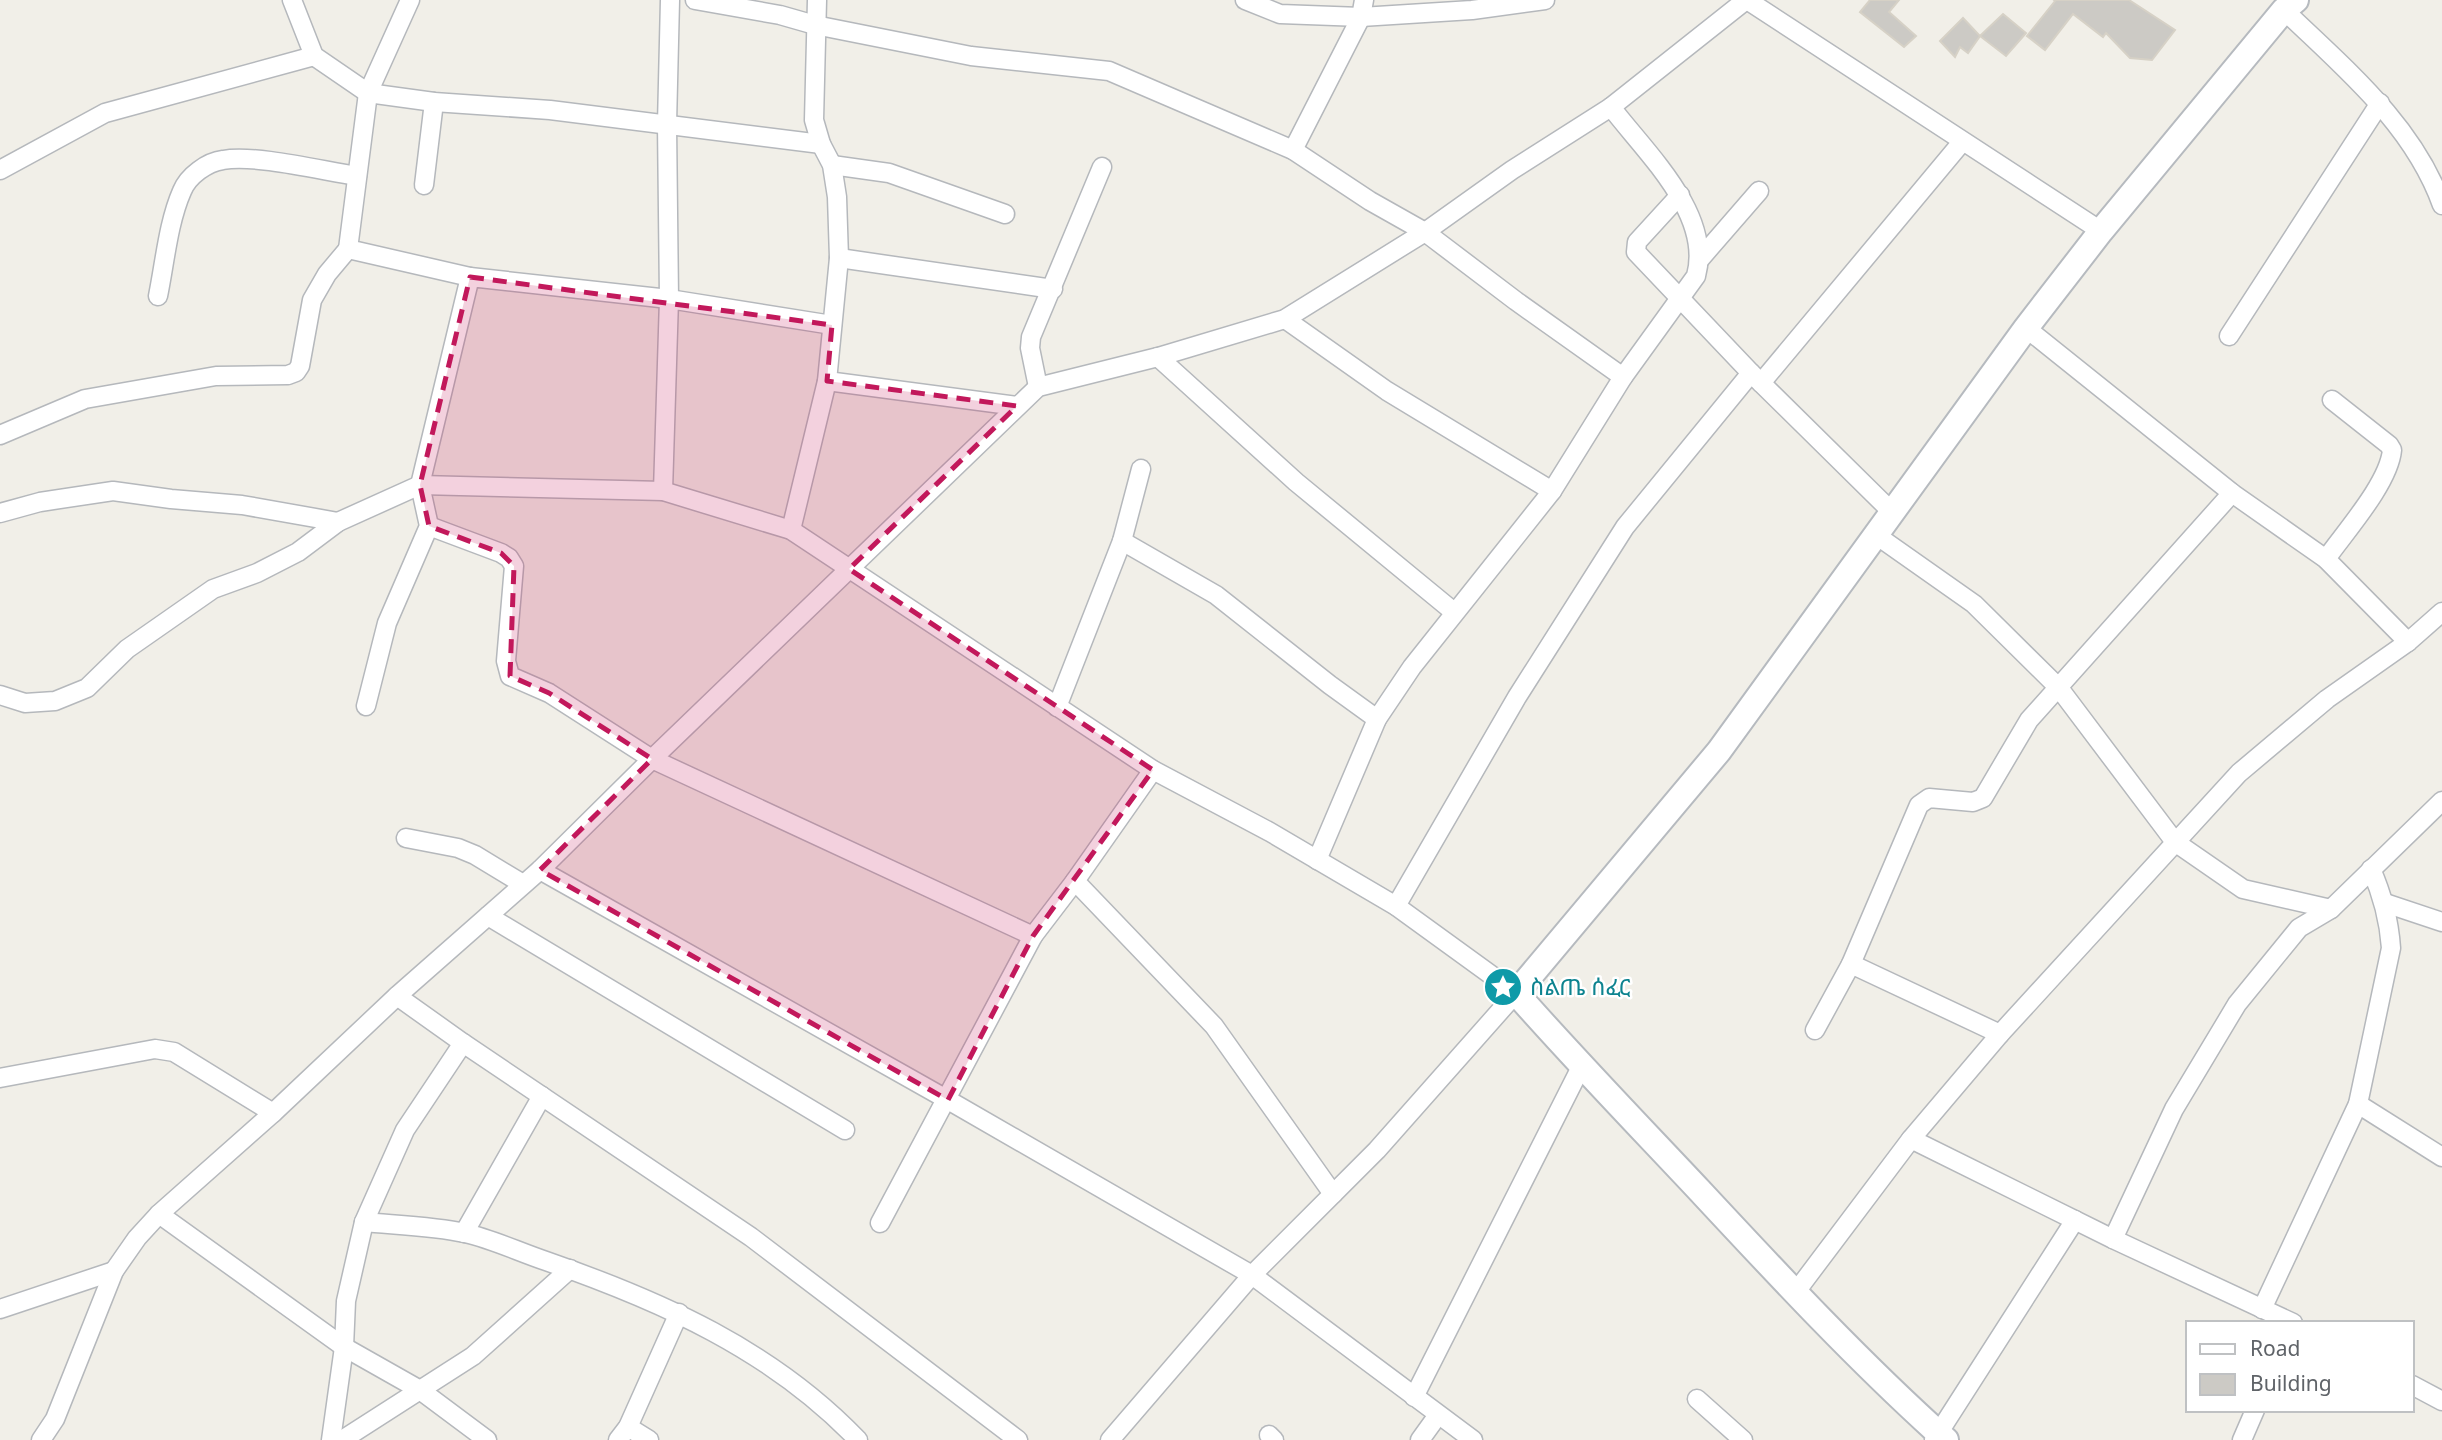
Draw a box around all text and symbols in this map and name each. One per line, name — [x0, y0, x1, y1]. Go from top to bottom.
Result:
place icon: ስልጤ ሰፈር — [1482, 966, 1524, 1008]
place label: ስልጤ ሰፈር — [1530, 970, 1631, 1002]
legend — [2186, 1321, 2414, 1412]
text: Road — [2250, 1334, 2300, 1362]
text: Building — [2250, 1369, 2332, 1397]

